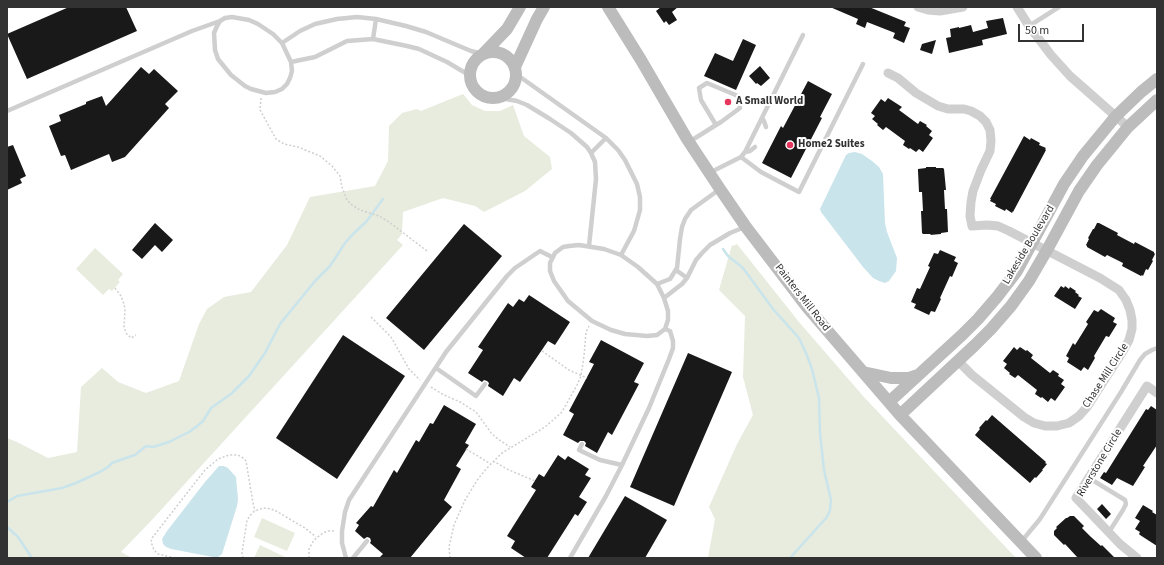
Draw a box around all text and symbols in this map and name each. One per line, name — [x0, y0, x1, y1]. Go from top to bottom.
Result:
scale bar — [1020, 16, 1086, 42]
text: 50 m — [1025, 22, 1049, 39]
place label: A Small World — [736, 95, 803, 109]
marker: A Small World — [723, 97, 733, 107]
place label: Home2 Suites — [798, 138, 865, 152]
marker: Home2 Suites — [785, 140, 795, 150]
street label: Lakeside Boulevard — [1000, 203, 1058, 287]
street label: Painters Mill Road — [772, 262, 832, 334]
street label: Chase Mill Circle — [1080, 341, 1132, 411]
street label: Riverstone Circle — [1075, 427, 1125, 499]

